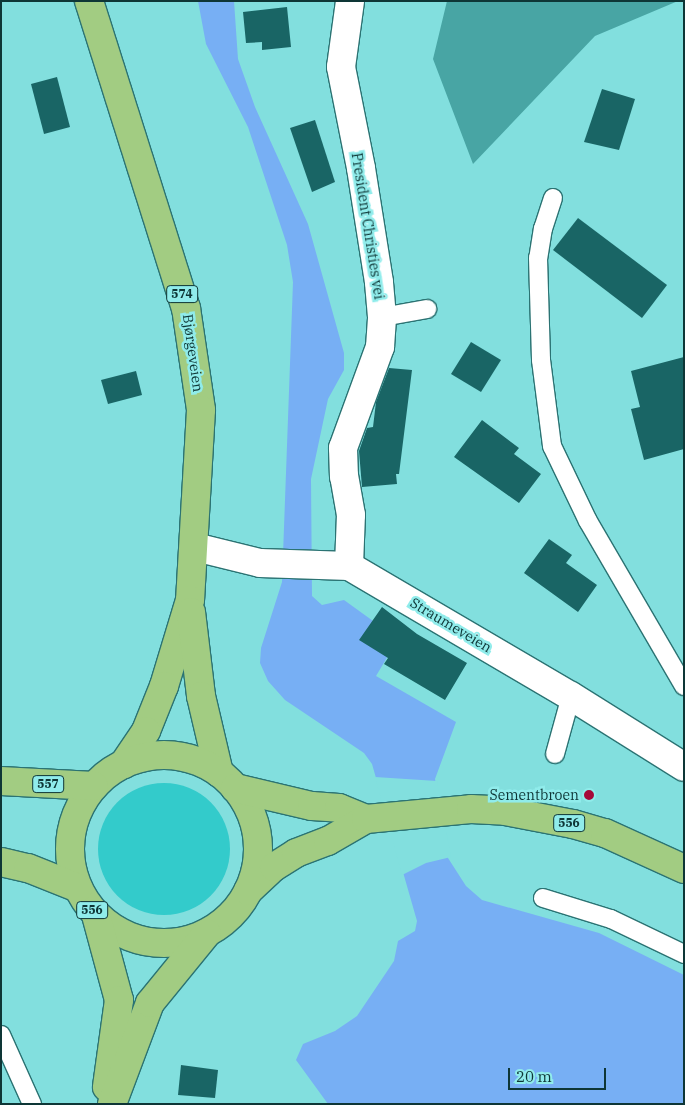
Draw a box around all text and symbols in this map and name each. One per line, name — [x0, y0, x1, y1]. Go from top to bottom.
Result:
street label: President Christies vei — [348, 152, 388, 300]
road number: 574 — [166, 284, 198, 304]
street label: Bjørgeveien — [179, 313, 207, 393]
street label: Straumeveien — [407, 594, 495, 656]
road number: 557 — [32, 774, 64, 794]
place label: Sementbroen — [489, 787, 579, 803]
marker: Sementbroen — [583, 789, 595, 801]
road number: 556 — [553, 814, 585, 832]
road number: 556 — [76, 900, 108, 920]
scale bar — [510, 1058, 608, 1090]
text: 20 m — [516, 1067, 552, 1086]

